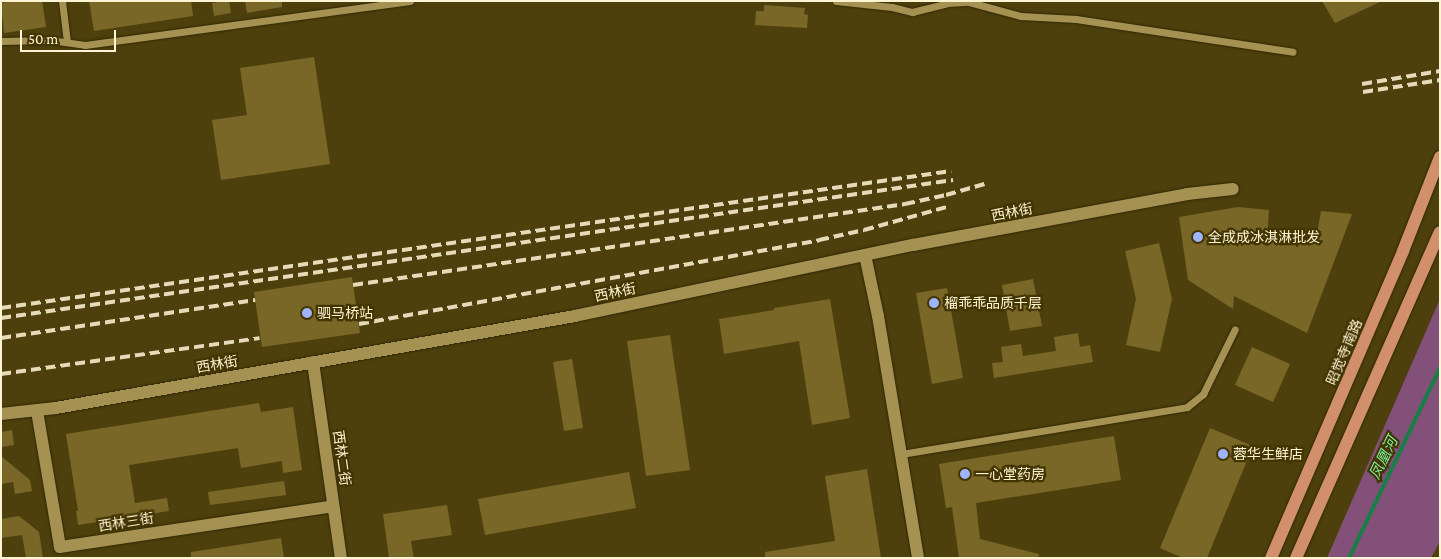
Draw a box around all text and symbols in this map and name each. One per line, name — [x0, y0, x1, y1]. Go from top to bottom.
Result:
scale bar — [22, 20, 119, 52]
text: 50 m — [28, 31, 58, 47]
street label: 西林街 — [990, 200, 1034, 224]
place label: 全成成冰淇淋批发 — [1208, 229, 1320, 245]
marker: 全成成冰淇淋批发 — [1192, 231, 1204, 243]
street label: 西林街 — [593, 279, 637, 305]
place label: 榴乖乖品质千层 — [944, 295, 1042, 311]
marker: 榴乖乖品质千层 — [928, 297, 940, 309]
place label: 驷马桥站 — [317, 305, 373, 321]
marker: 驷马桥站 — [301, 307, 313, 319]
street label: 昭觉寺南路 — [1323, 317, 1365, 387]
street label: 西林街 — [195, 352, 239, 376]
street label: 西林二街 — [330, 429, 354, 487]
water label: 凤凰河 — [1366, 434, 1402, 482]
place label: 蓉华生鲜店 — [1233, 446, 1303, 462]
marker: 蓉华生鲜店 — [1217, 448, 1229, 460]
place label: 一心堂药房 — [975, 466, 1045, 482]
marker: 一心堂药房 — [959, 468, 971, 480]
street label: 西林三街 — [97, 509, 155, 535]

